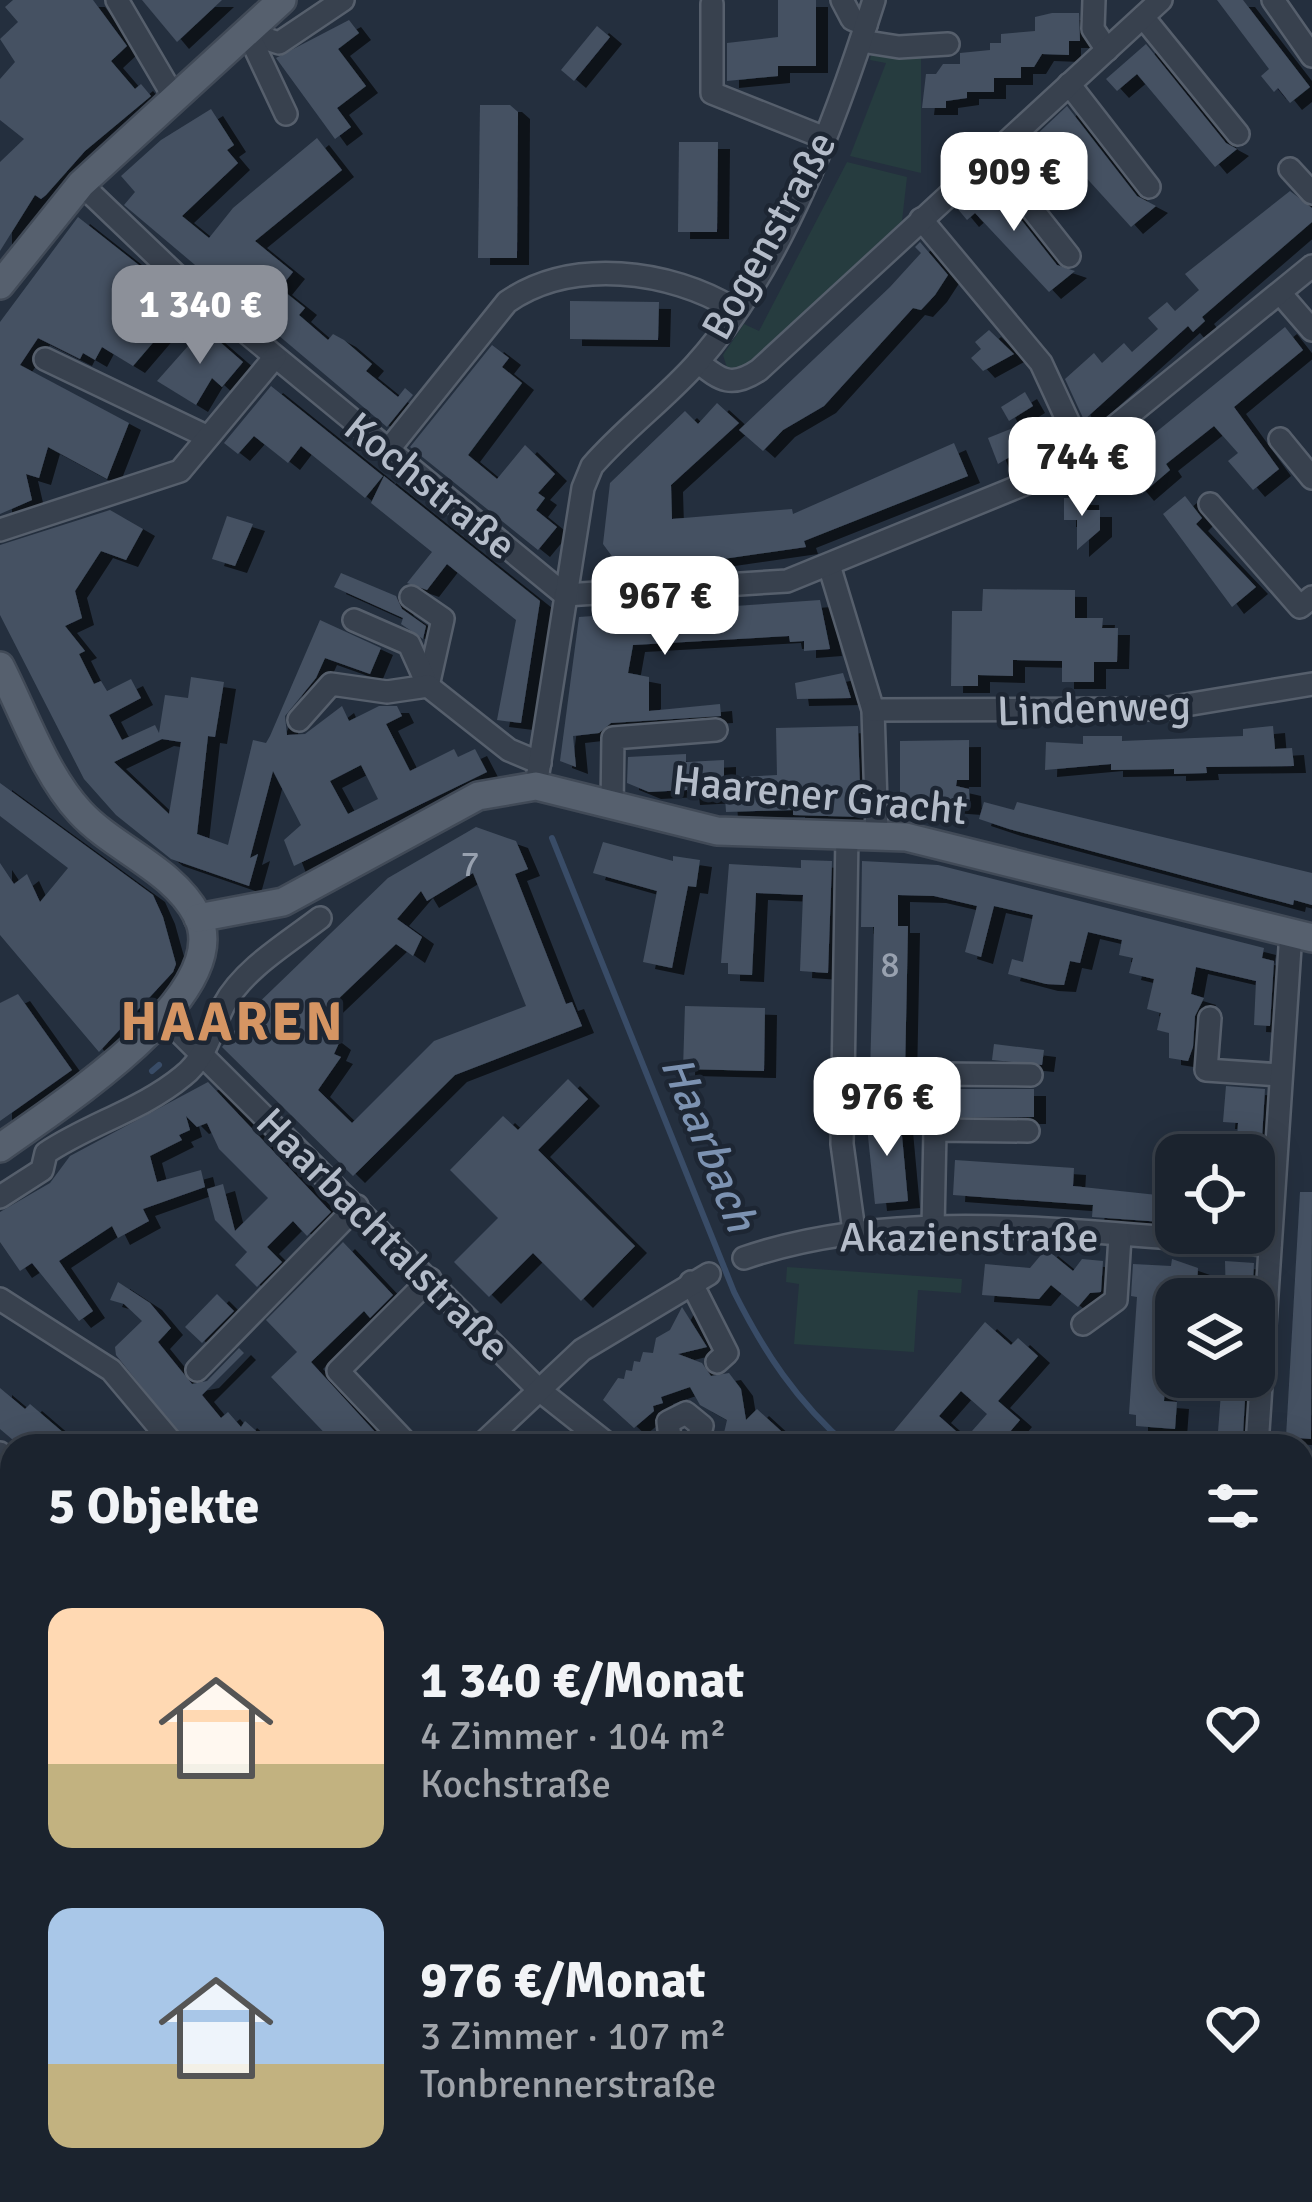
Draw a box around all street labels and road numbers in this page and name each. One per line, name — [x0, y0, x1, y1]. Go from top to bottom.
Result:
street label: Bogenstraße — [691, 123, 847, 349]
street label: Kochstraße — [334, 402, 526, 571]
street label: Lindenweg — [996, 680, 1192, 737]
street label: Haarener Gracht — [670, 755, 970, 836]
street label: Haarbachtalstraße — [246, 1098, 520, 1372]
street label: Akazienstraße — [840, 1212, 1098, 1263]

